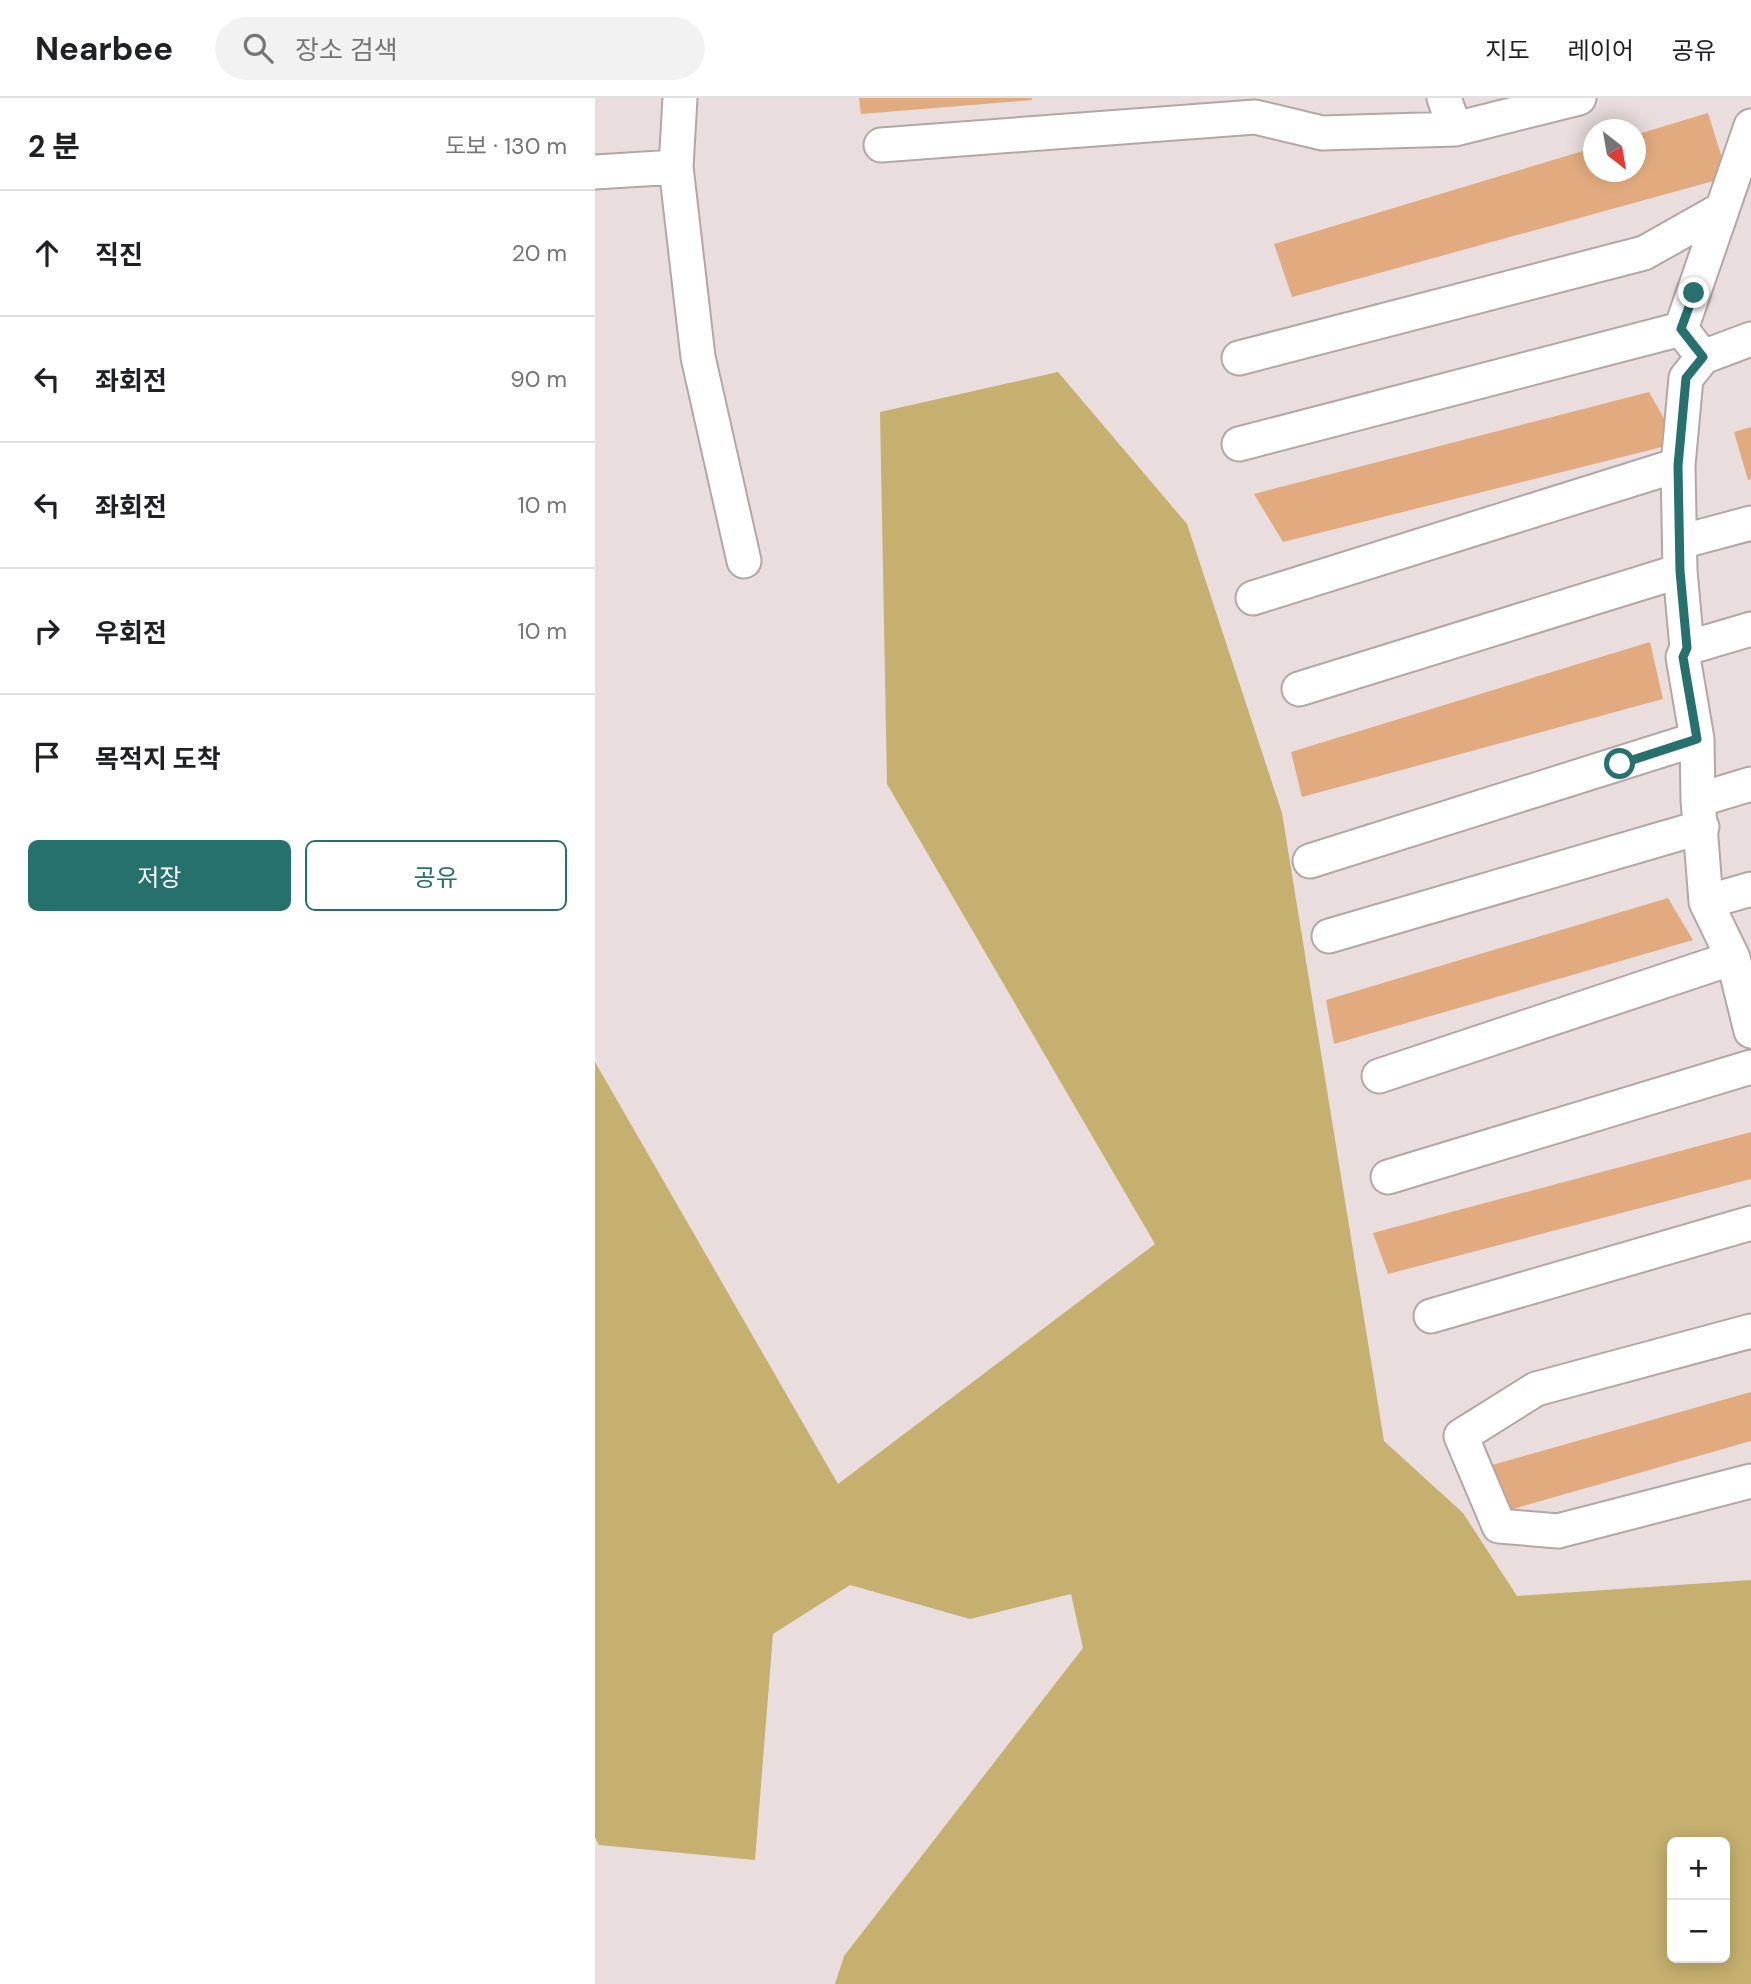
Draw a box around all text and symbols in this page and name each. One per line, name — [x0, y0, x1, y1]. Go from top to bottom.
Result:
search box — [215, 17, 705, 80]
text: Nearbee — [35, 27, 173, 70]
icon: search — [239, 29, 277, 67]
text: 장소 검색 — [295, 33, 398, 67]
text: 지도 — [1485, 35, 1530, 66]
text: 레이어 — [1568, 35, 1634, 66]
text: 공유 — [1672, 35, 1716, 66]
north arrow — [1583, 119, 1646, 182]
text: 2 분 — [28, 127, 80, 166]
text: 도보 · 130 m — [445, 131, 567, 161]
icon: ahead — [28, 234, 66, 272]
text: 직진 — [95, 238, 143, 272]
text: 20 m — [512, 238, 567, 268]
route end — [1678, 277, 1709, 308]
icon: left — [28, 360, 66, 398]
text: 좌회전 — [95, 364, 167, 398]
text: 90 m — [510, 364, 567, 394]
icon: left — [28, 486, 66, 524]
text: 좌회전 — [95, 490, 167, 524]
text: 10 m — [517, 490, 567, 520]
icon: right — [28, 612, 66, 650]
text: 우회전 — [95, 616, 167, 650]
text: 10 m — [517, 616, 567, 646]
icon: arrive — [28, 738, 66, 776]
text: 목적지 도착 — [95, 742, 221, 776]
route start — [1604, 748, 1635, 779]
button: 저장 — [28, 840, 291, 911]
button: 공유 — [305, 840, 567, 911]
map controls — [1667, 1837, 1730, 1963]
button: + — [1667, 1837, 1730, 1900]
button: − — [1667, 1900, 1730, 1963]

